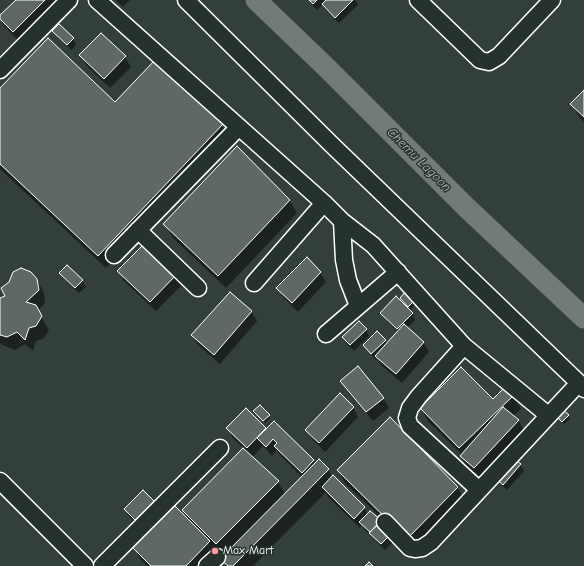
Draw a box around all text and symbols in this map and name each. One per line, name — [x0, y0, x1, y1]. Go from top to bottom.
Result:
water label: Chemu Lagoon — [384, 125, 454, 195]
place label: Max Mart — [223, 544, 273, 558]
marker: Max Mart — [210, 546, 220, 556]

